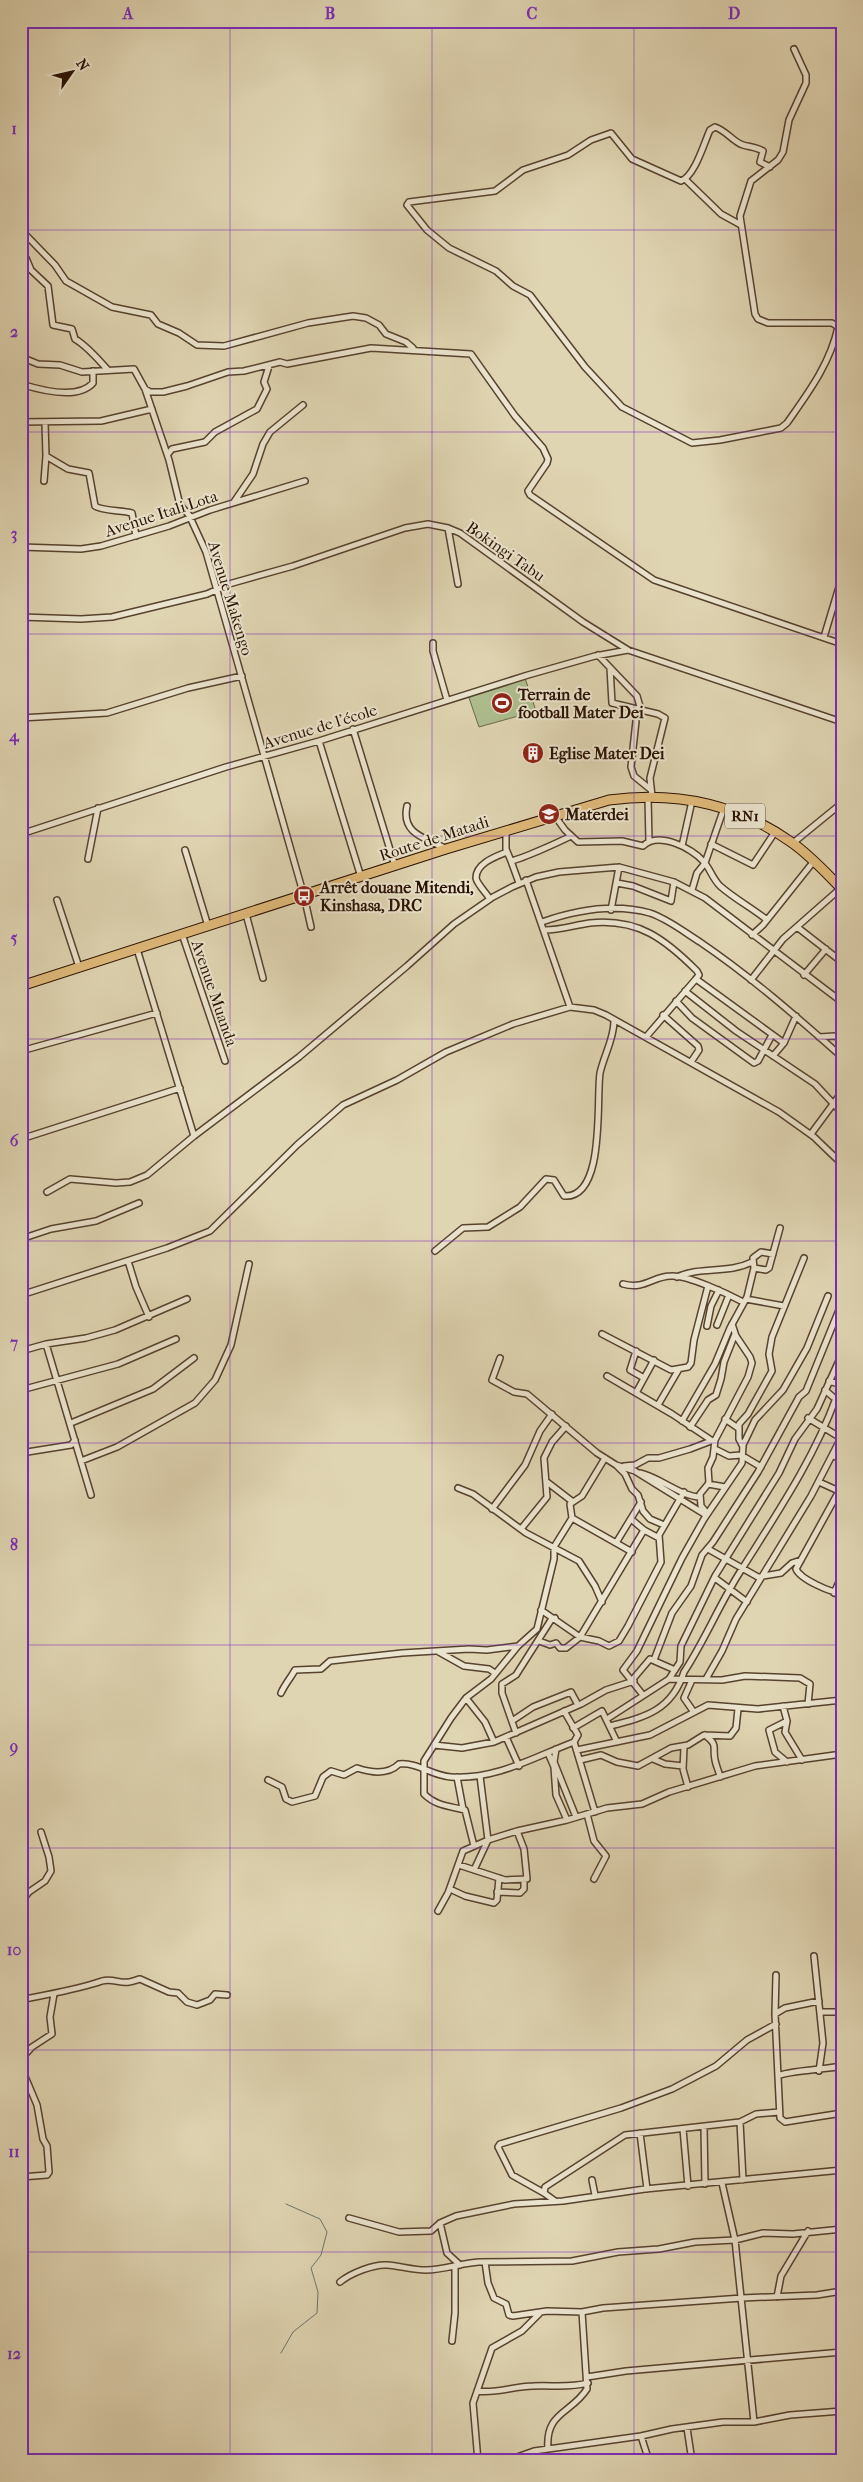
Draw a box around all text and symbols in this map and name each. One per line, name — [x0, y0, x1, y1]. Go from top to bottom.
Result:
text: A — [122, 4, 134, 23]
text: B — [325, 4, 335, 23]
text: C — [527, 4, 538, 23]
text: D — [728, 4, 740, 23]
north arrow — [48, 48, 98, 98]
text: N — [72, 56, 93, 74]
text: 1 — [11, 119, 17, 138]
text: 2 — [10, 322, 18, 341]
street label: Avenue Itali Lota — [101, 486, 221, 541]
street label: Bokingi Tabu — [463, 517, 549, 585]
text: 3 — [11, 524, 17, 544]
street label: Avenue Makengo — [204, 538, 257, 658]
place label: Terrain de football Mater Dei — [517, 685, 644, 722]
sports icon: Terrain de football Mater Dei — [490, 691, 514, 715]
street label: Avenue de l'école — [260, 700, 379, 753]
text: 4 — [8, 726, 20, 746]
building icon: Eglise Mater Dei — [521, 741, 545, 765]
place label: Eglise Mater Dei — [549, 744, 665, 764]
school or university icon: Materdei — [537, 802, 561, 826]
road number: RN1 — [725, 804, 765, 828]
place label: Materdei — [564, 805, 629, 824]
street label: Route de Matadi — [377, 812, 492, 865]
place label: Arrêt douane Mitendi, Kinshasa, DRC — [319, 878, 474, 915]
bus stop icon: Arrêt douane Mitendi, Kinshasa, DRC — [292, 884, 316, 908]
text: 5 — [11, 928, 18, 947]
street label: Avenue Muanda — [187, 937, 242, 1049]
text: 6 — [10, 1131, 19, 1150]
text: 7 — [9, 1333, 18, 1352]
text: 8 — [10, 1535, 18, 1554]
text: 9 — [9, 1737, 18, 1757]
text: 10 — [7, 1940, 21, 1959]
text: 11 — [8, 2142, 20, 2161]
text: 12 — [7, 2344, 21, 2363]

